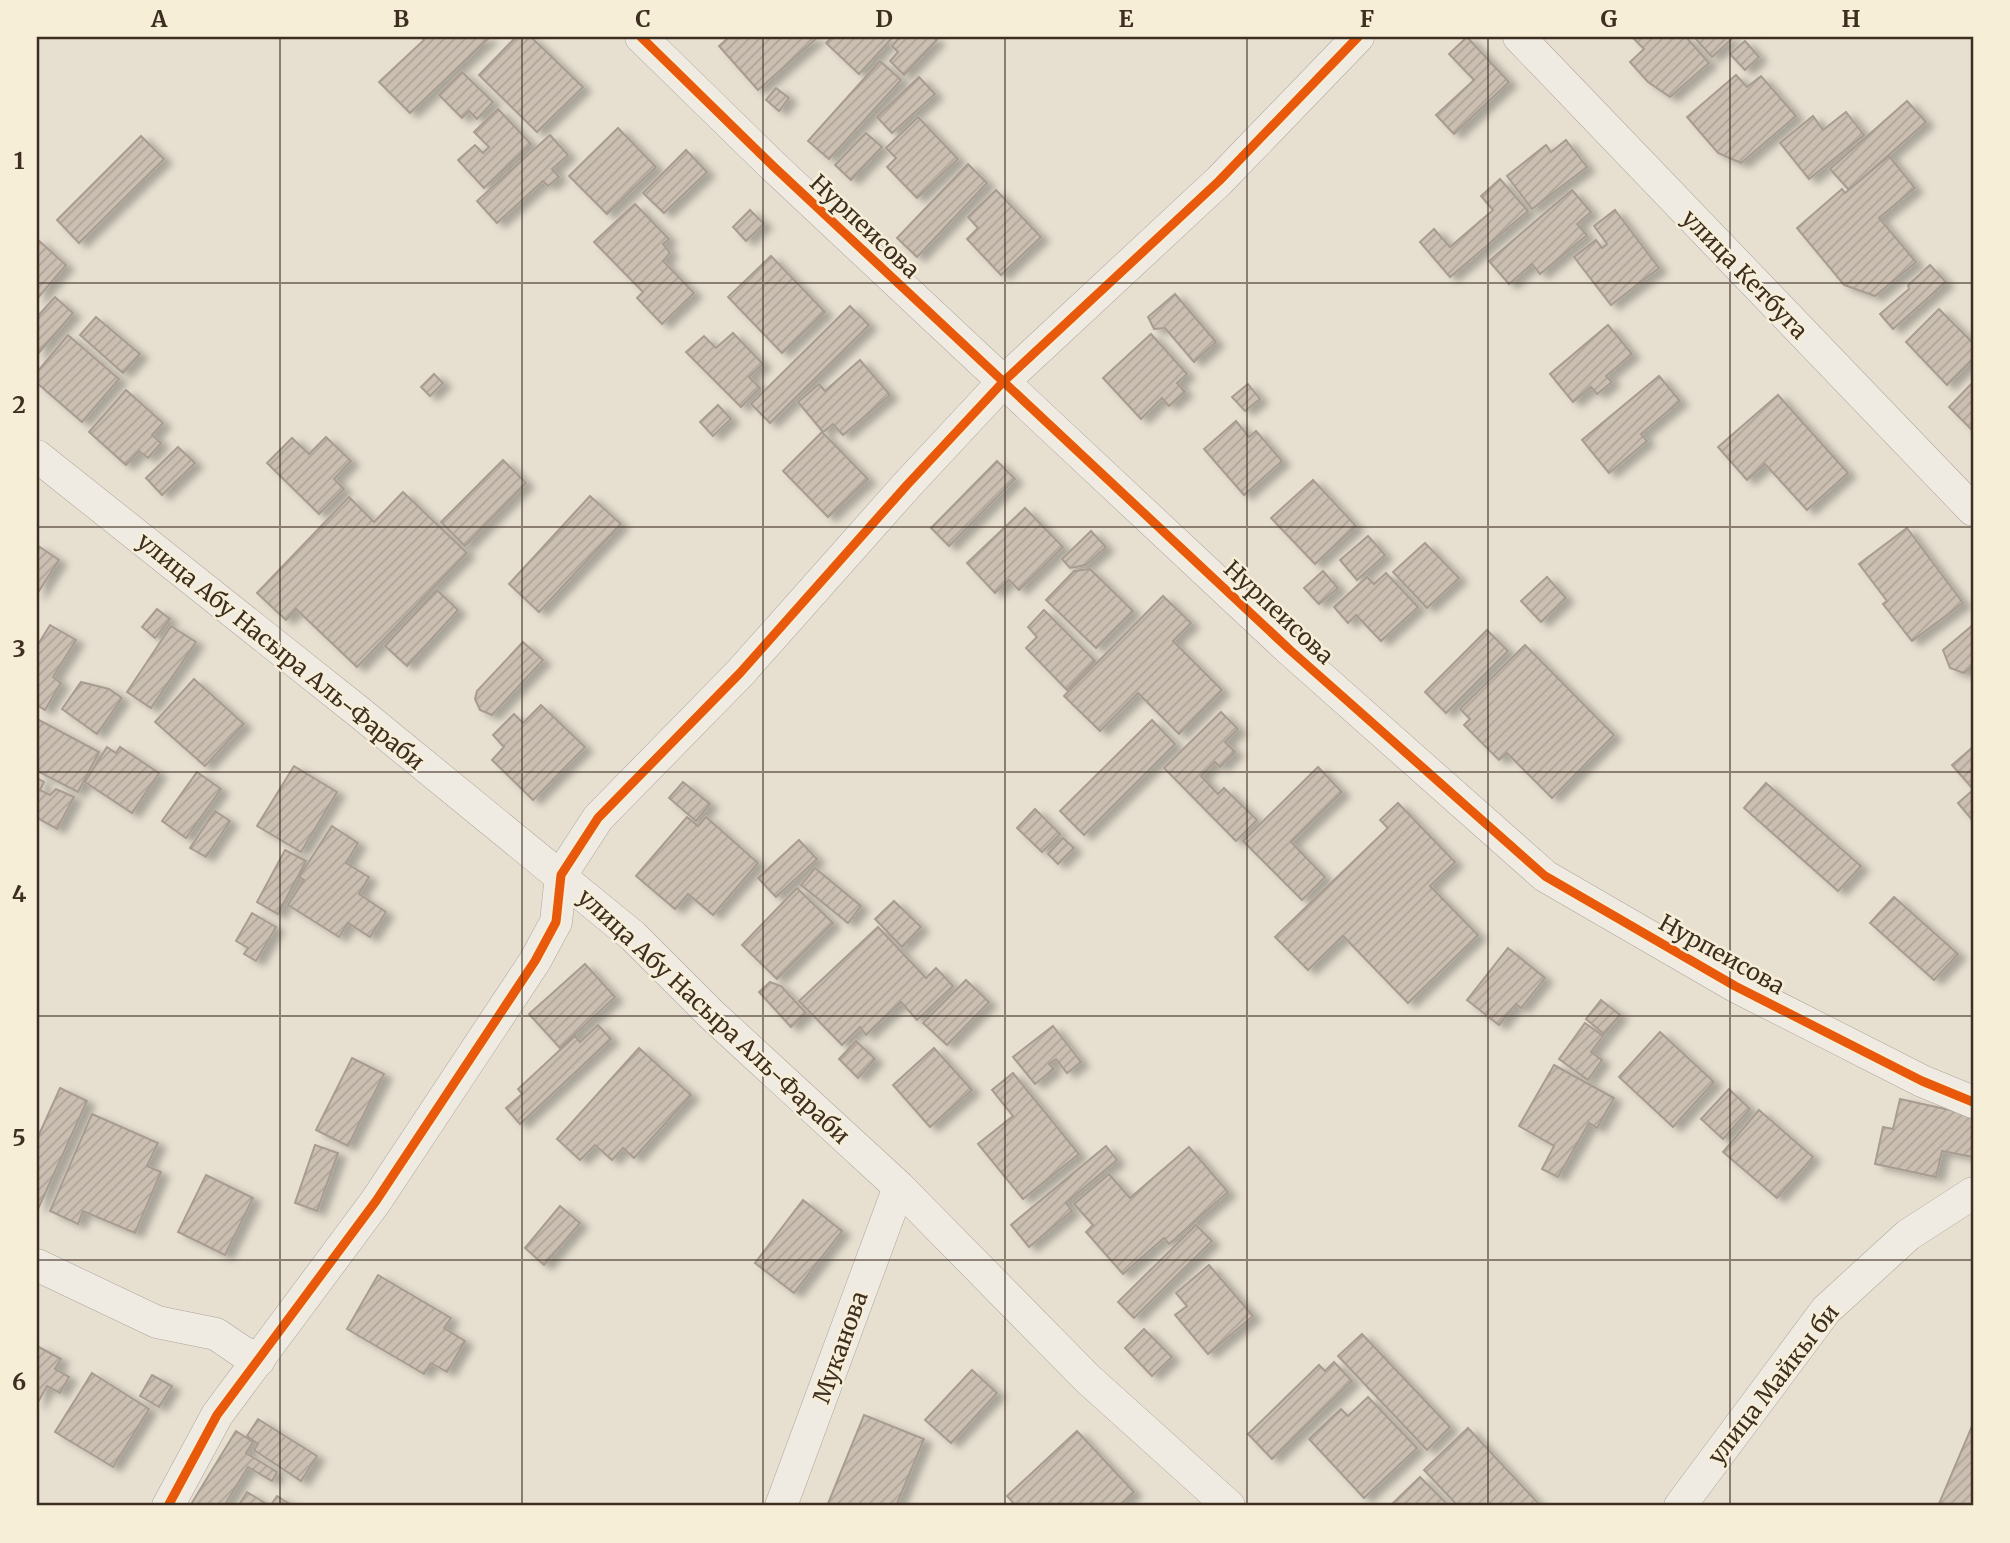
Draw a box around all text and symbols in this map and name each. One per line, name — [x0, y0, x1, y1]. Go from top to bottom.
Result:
text: A — [150, 4, 168, 33]
text: B — [393, 4, 409, 33]
text: C — [635, 4, 651, 33]
text: D — [875, 4, 893, 33]
text: E — [1118, 4, 1134, 33]
text: F — [1360, 4, 1374, 33]
text: G — [1601, 4, 1618, 33]
text: H — [1842, 4, 1861, 33]
text: 1 — [14, 146, 25, 175]
street label: Нурпеисова — [804, 168, 926, 284]
street label: улица Кетбуга — [1676, 203, 1814, 345]
text: 2 — [12, 390, 26, 419]
street label: улица Абу Насыра Аль-Фараби — [131, 526, 431, 776]
street label: Нурпеисова — [1218, 554, 1340, 670]
text: 3 — [12, 634, 26, 663]
text: 4 — [12, 879, 27, 908]
street label: улица Абу Насыра Аль-Фараби — [572, 882, 856, 1150]
street label: Нурпеисова — [1654, 908, 1790, 1000]
text: 5 — [12, 1123, 26, 1152]
street label: Муканова — [806, 1287, 874, 1407]
street label: улица Майкы би — [1701, 1298, 1845, 1470]
text: 6 — [12, 1367, 26, 1396]

